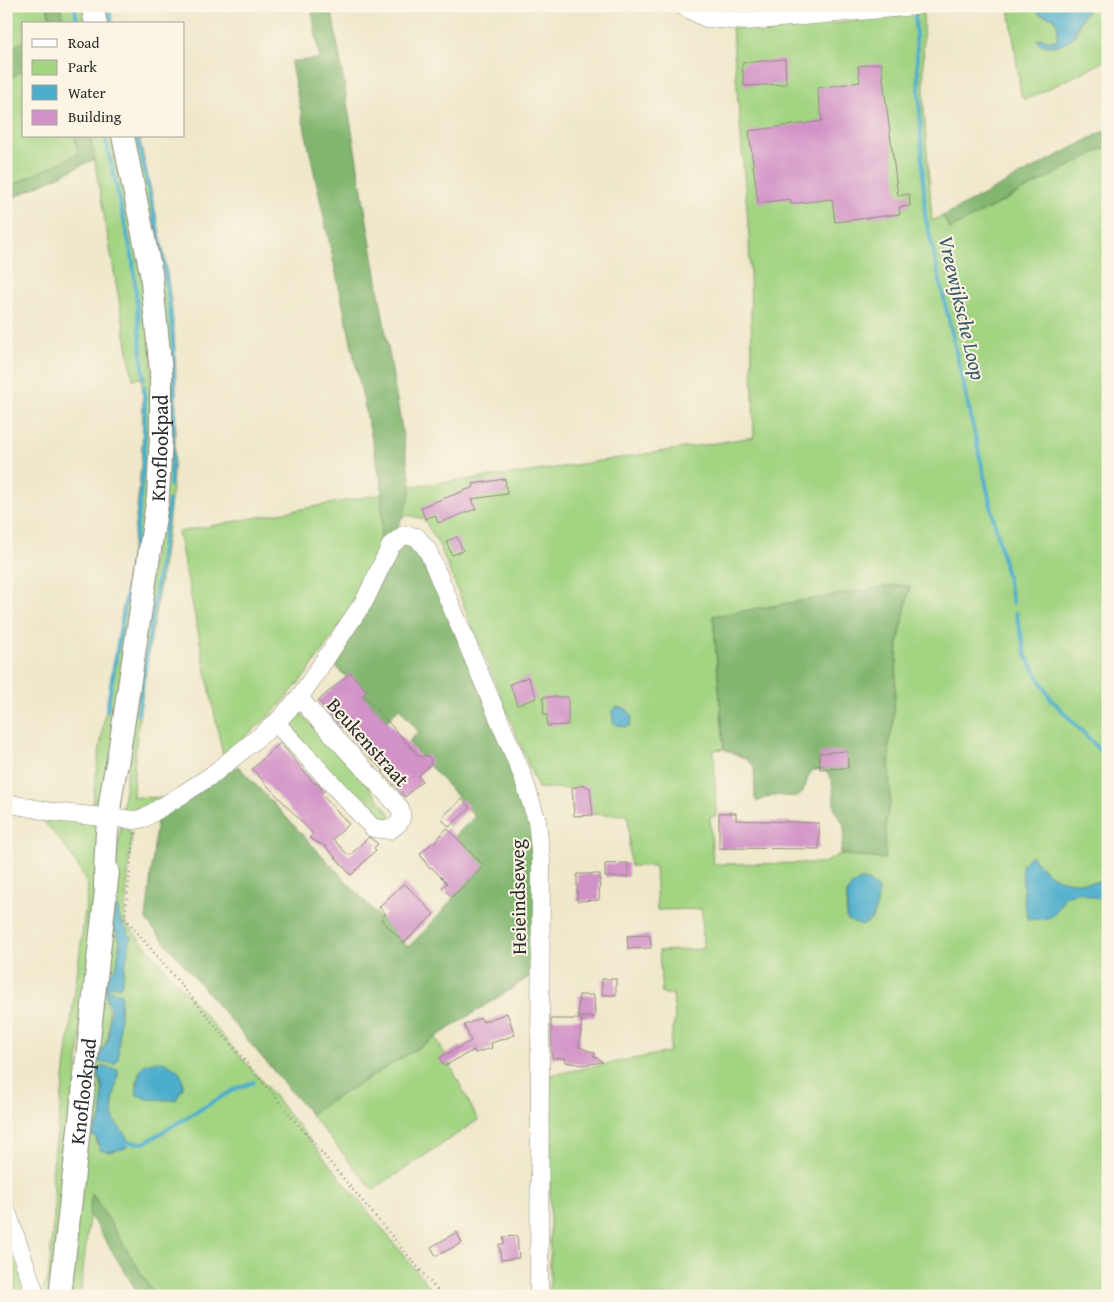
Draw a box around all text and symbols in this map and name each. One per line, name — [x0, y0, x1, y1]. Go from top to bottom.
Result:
legend — [22, 22, 185, 138]
text: Road — [68, 32, 99, 53]
text: Park — [68, 56, 97, 77]
text: Water — [68, 82, 106, 103]
text: Building — [68, 106, 122, 127]
water label: Vreewijksche Loop — [931, 233, 994, 383]
street label: Knoflookpad — [143, 394, 175, 502]
street label: Beukenstraat — [320, 691, 416, 793]
street label: Heieindseweg — [502, 839, 533, 955]
street label: Knoflookpad — [62, 1036, 103, 1146]

